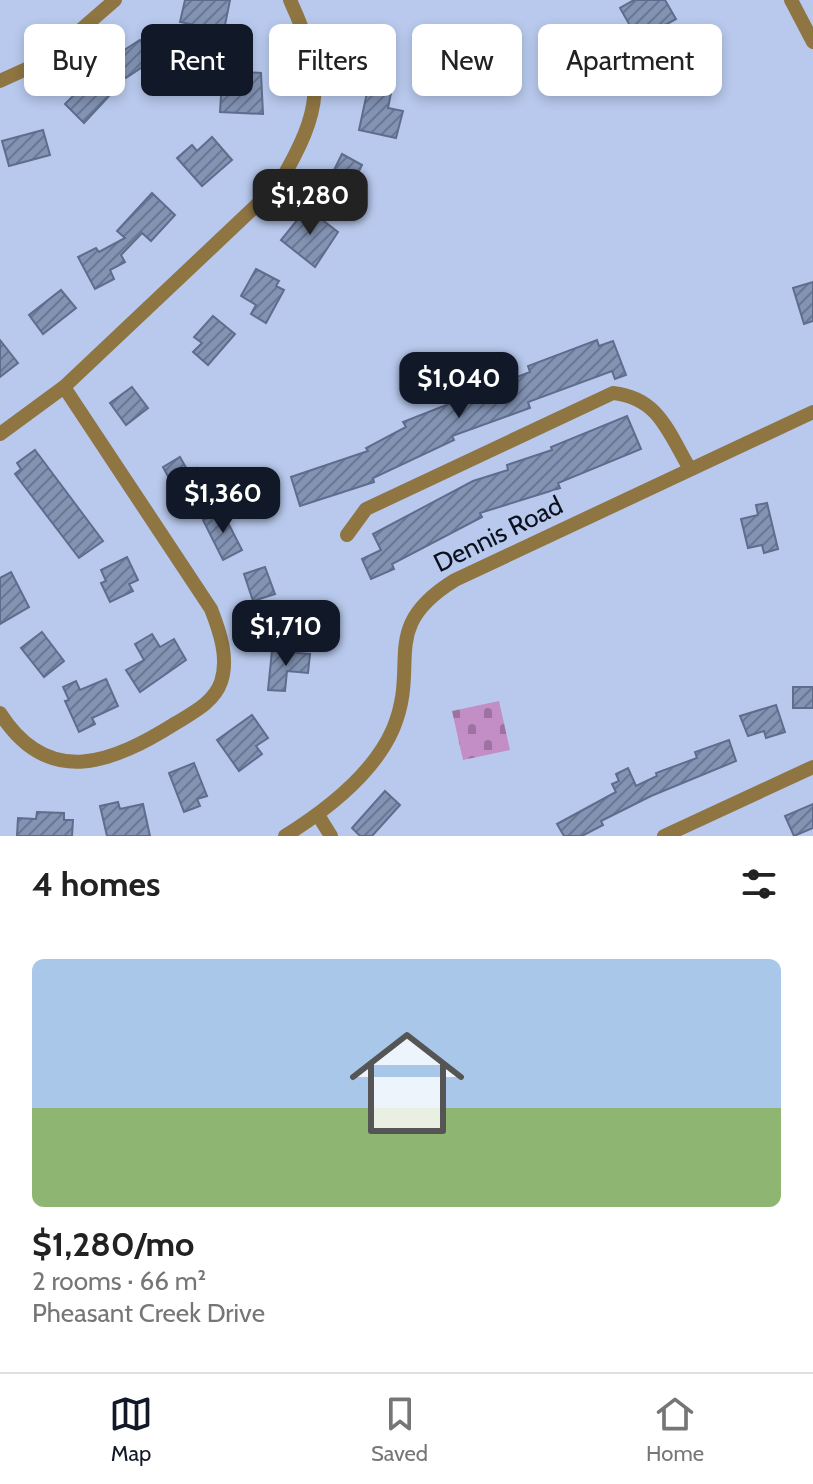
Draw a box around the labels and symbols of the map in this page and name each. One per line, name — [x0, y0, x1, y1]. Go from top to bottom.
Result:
pin: $1,280 — [245, 169, 375, 237]
pin: $1,040 — [394, 352, 524, 420]
pin: $1,360 — [158, 467, 288, 535]
street label: Dennis Road — [428, 489, 568, 579]
pin: $1,710 — [221, 600, 351, 668]

